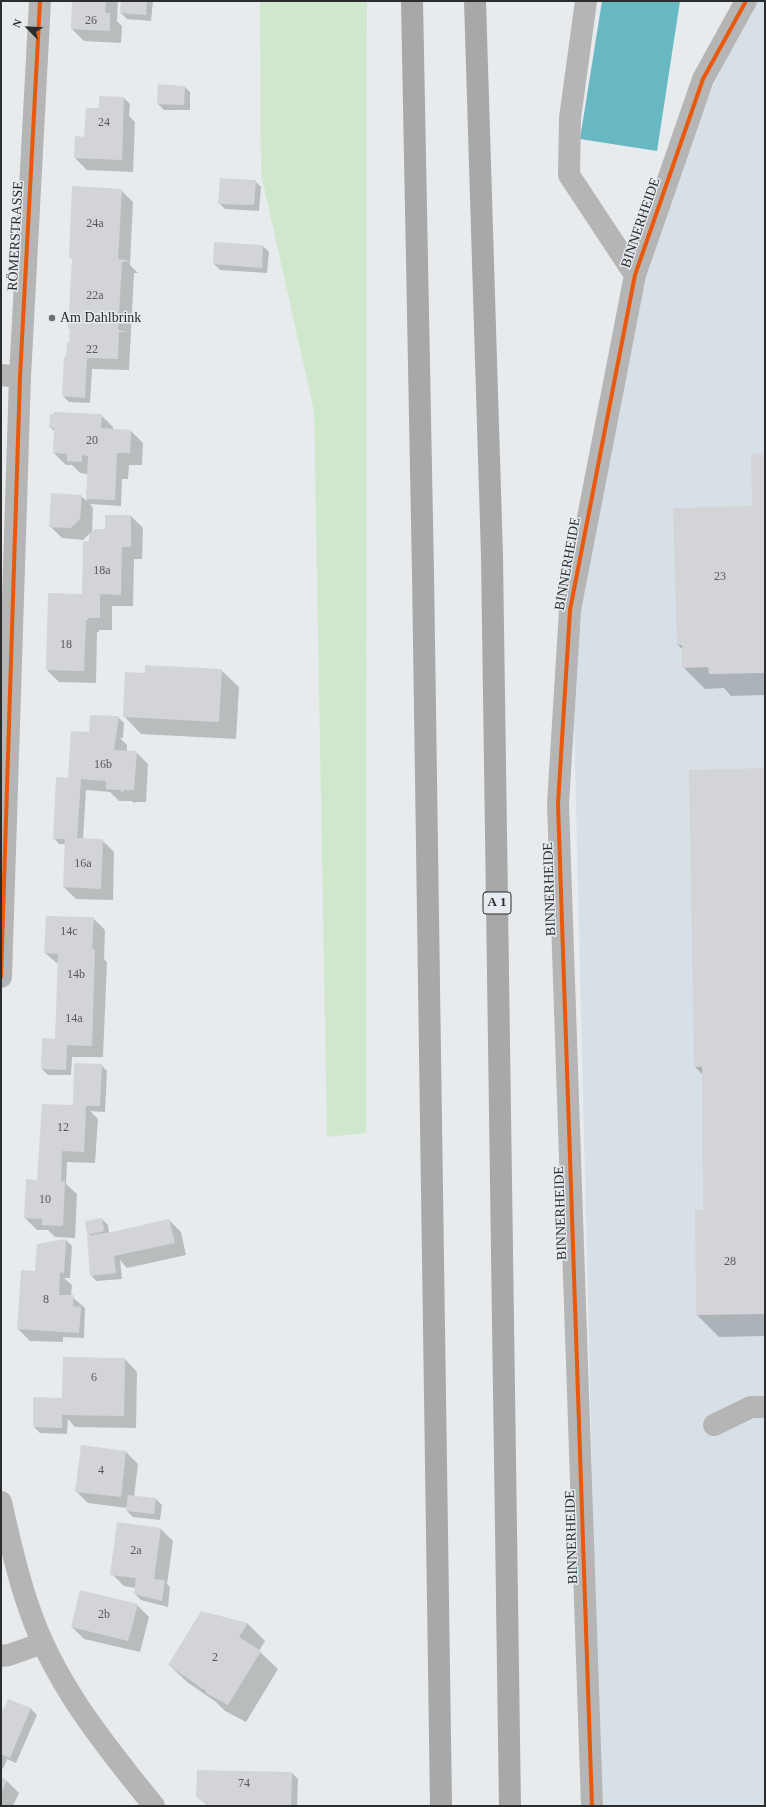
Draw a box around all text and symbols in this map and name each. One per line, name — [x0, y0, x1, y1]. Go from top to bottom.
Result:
north arrow — [8, 8, 48, 48]
house number: 26 — [85, 14, 97, 28]
text: N — [10, 17, 24, 29]
house number: 24 — [98, 116, 110, 130]
street label: BINNERHEIDE — [618, 176, 664, 270]
street label: RÖMERSTRASSE — [5, 181, 27, 291]
house number: 24a — [86, 217, 104, 231]
house number: 22a — [86, 289, 104, 303]
place label: Am Dahlbrink — [60, 310, 141, 326]
marker: Am Dahlbrink — [47, 313, 57, 323]
house number: 22 — [86, 343, 98, 357]
house number: 20 — [86, 434, 98, 448]
street label: BINNERHEIDE — [552, 516, 584, 612]
house number: 18a — [93, 564, 111, 578]
house number: 23 — [714, 570, 726, 584]
house number: 18 — [60, 638, 72, 652]
house number: 16b — [94, 758, 112, 772]
street label: BINNERHEIDE — [540, 842, 560, 936]
house number: 16a — [74, 857, 92, 871]
road number: A 1 — [483, 892, 511, 914]
house number: 14c — [60, 925, 78, 939]
house number: 14b — [67, 968, 85, 982]
house number: 14a — [65, 1012, 83, 1026]
house number: 12 — [57, 1121, 69, 1135]
street label: BINNERHEIDE — [551, 1166, 571, 1260]
house number: 10 — [39, 1193, 51, 1207]
house number: 28 — [724, 1255, 736, 1269]
house number: 8 — [43, 1293, 49, 1307]
house number: 6 — [91, 1371, 97, 1385]
house number: 4 — [98, 1464, 104, 1478]
street label: BINNERHEIDE — [562, 1490, 582, 1584]
house number: 2a — [130, 1544, 142, 1558]
house number: 2b — [98, 1608, 110, 1622]
house number: 2 — [212, 1651, 218, 1665]
house number: 74 — [238, 1777, 250, 1791]

